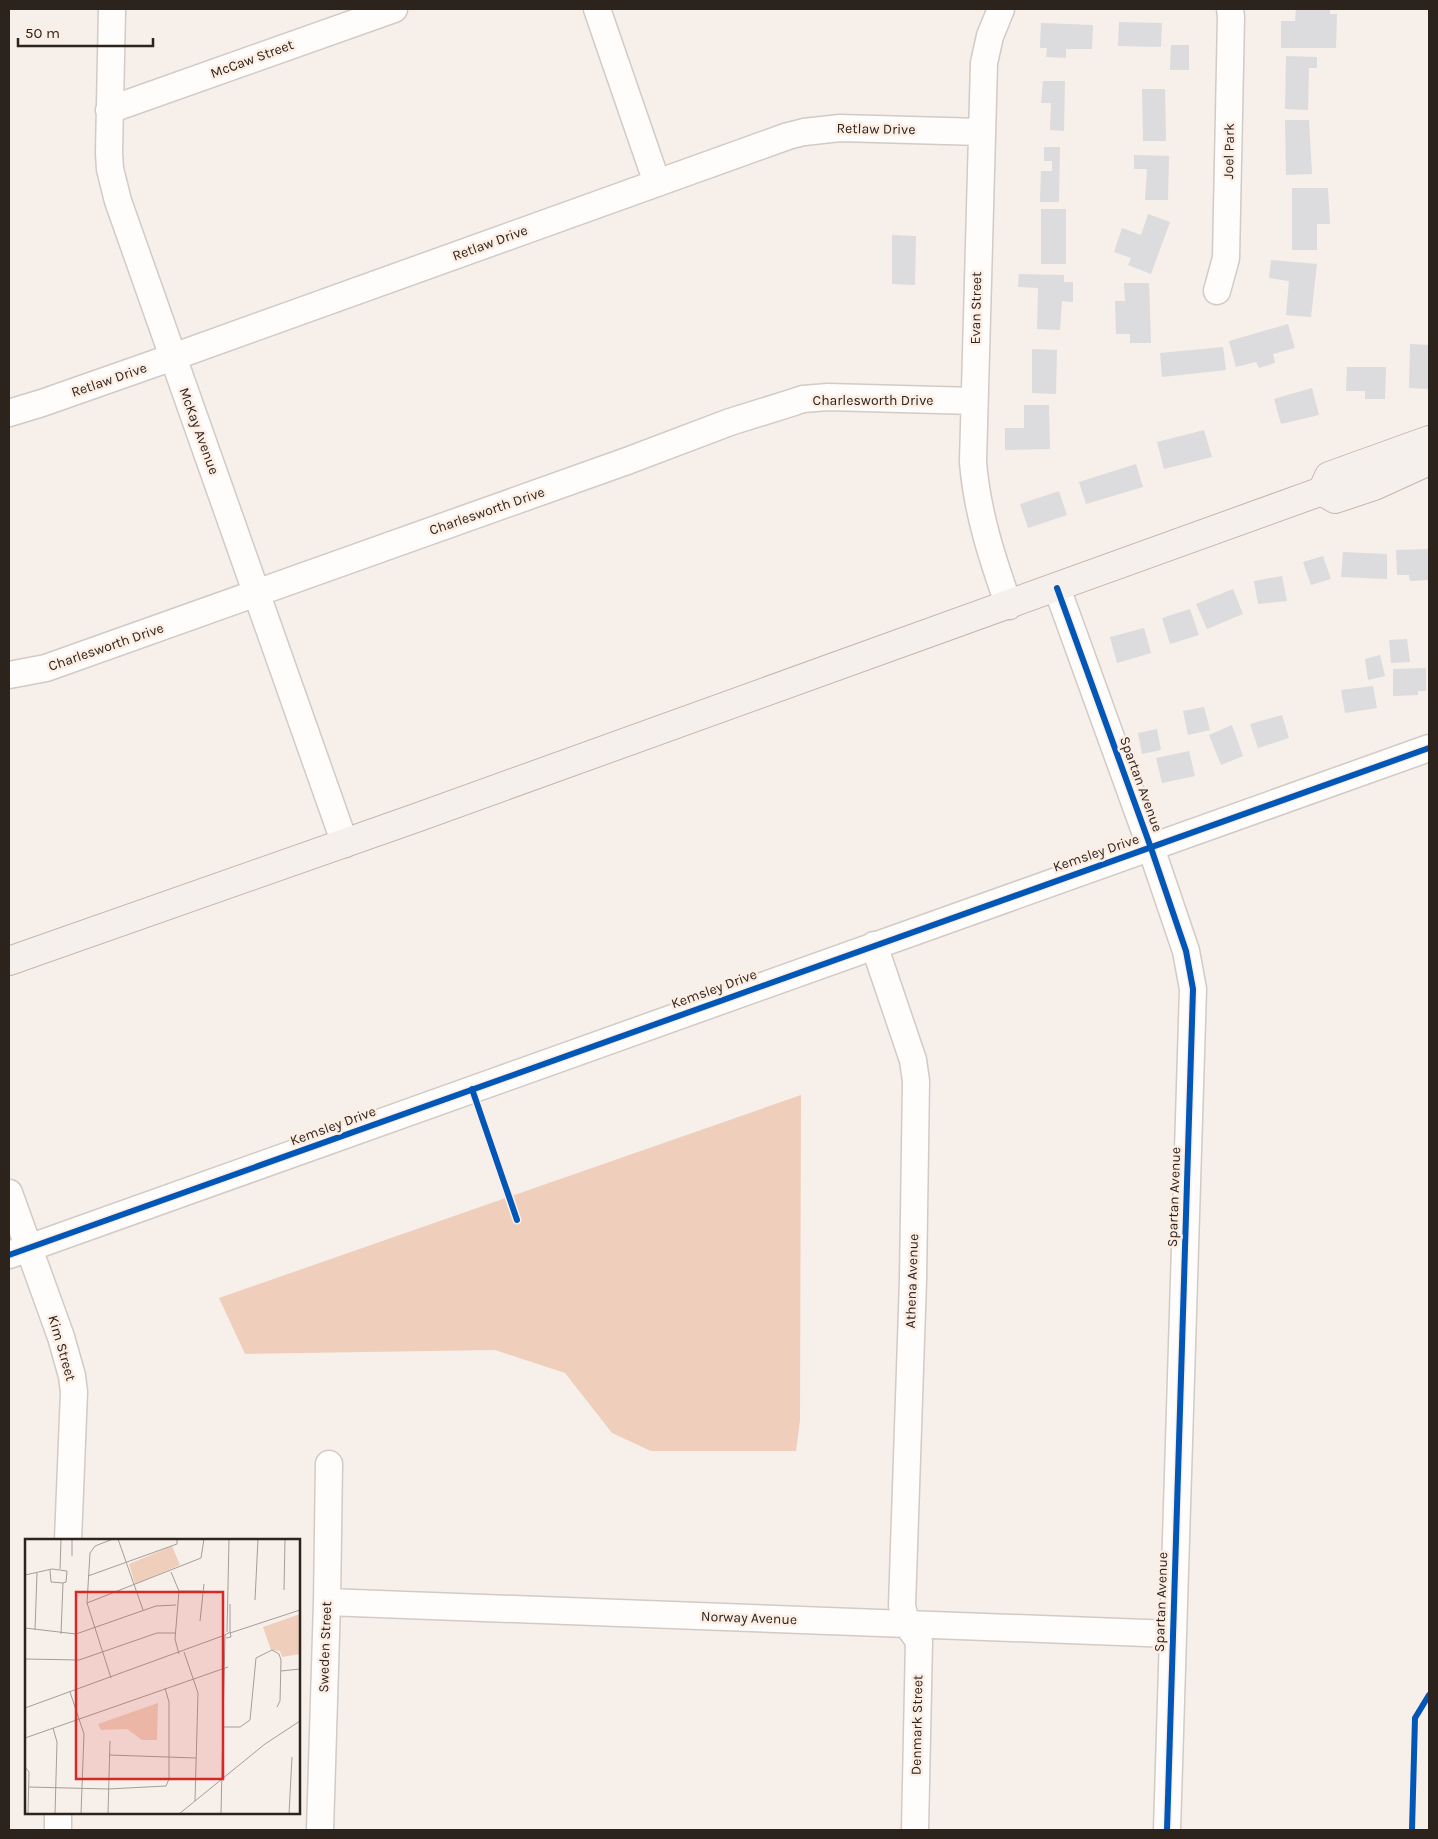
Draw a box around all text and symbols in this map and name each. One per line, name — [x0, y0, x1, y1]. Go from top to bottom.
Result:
scale bar — [18, 15, 152, 47]
text: 50 m — [25, 24, 60, 42]
street label: McCaw Street — [208, 36, 296, 82]
street label: Retlaw Drive — [836, 120, 916, 138]
street label: Joel Park — [1220, 123, 1238, 179]
street label: Retlaw Drive — [450, 222, 530, 264]
street label: Evan Street — [967, 271, 985, 345]
street label: Retlaw Drive — [69, 359, 149, 401]
street label: McKay Avenue — [175, 385, 223, 477]
street label: Charlesworth Drive — [813, 392, 933, 409]
street label: Charlesworth Drive — [427, 483, 547, 539]
street label: Charlesworth Drive — [46, 619, 166, 675]
street label: Spartan Avenue — [1116, 734, 1166, 834]
street label: Kemsley Drive — [1051, 830, 1141, 876]
street label: Kemsley Drive — [669, 966, 759, 1012]
street label: Kemsley Drive — [288, 1103, 378, 1149]
street label: Spartan Avenue — [1164, 1147, 1184, 1247]
street label: Athena Avenue — [902, 1233, 922, 1329]
street label: Kim Street — [45, 1313, 79, 1383]
inset map — [25, 1539, 300, 1814]
street label: Spartan Avenue — [1151, 1552, 1171, 1652]
street label: Sweden Street — [315, 1601, 335, 1693]
street label: Norway Avenue — [701, 1608, 797, 1628]
street label: Denmark Street — [908, 1675, 926, 1775]

